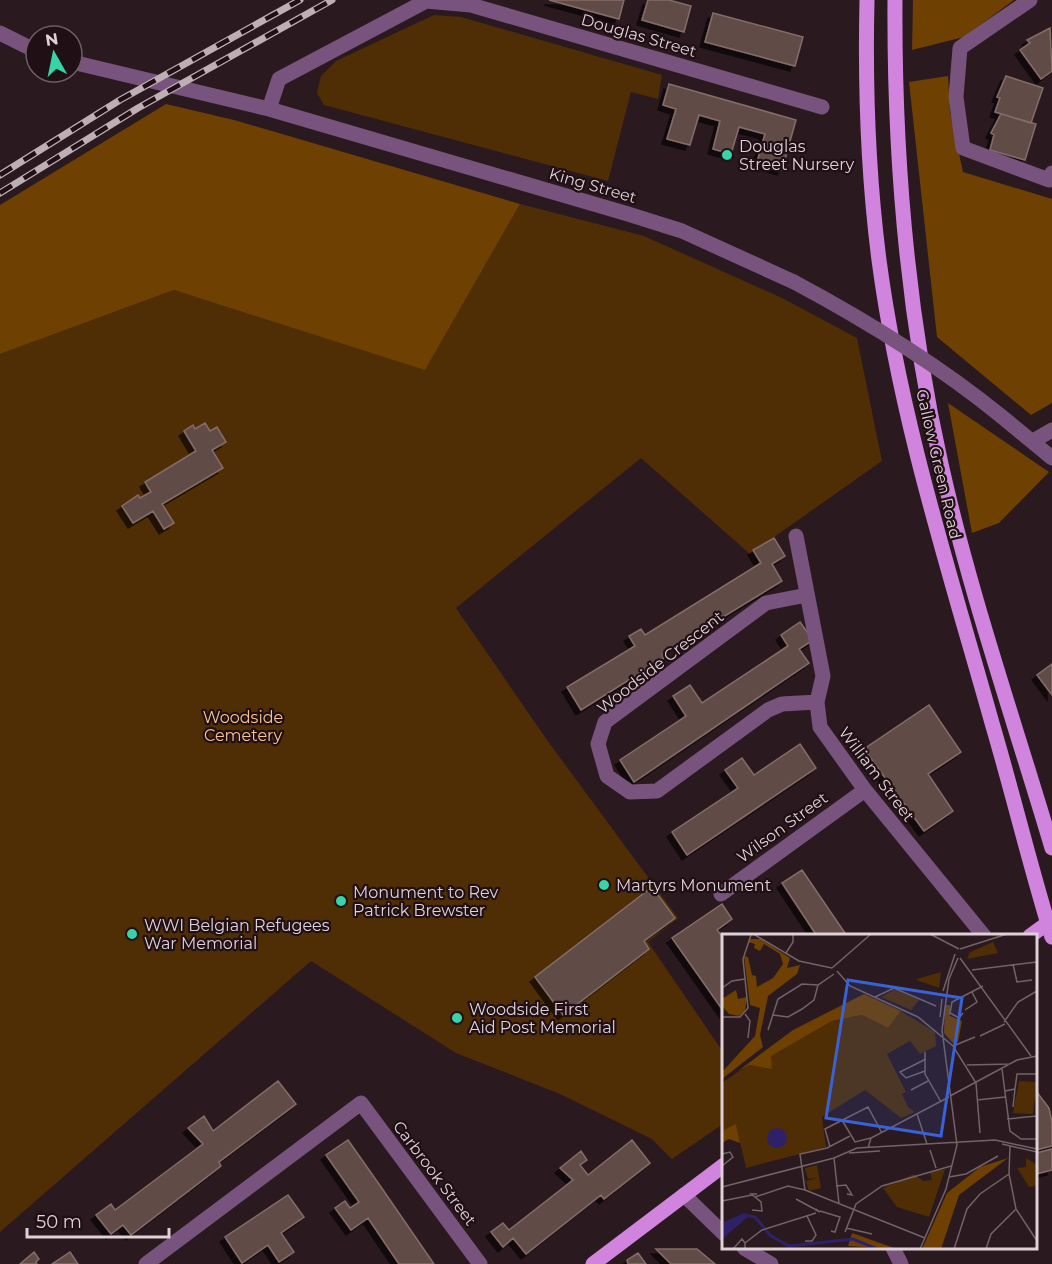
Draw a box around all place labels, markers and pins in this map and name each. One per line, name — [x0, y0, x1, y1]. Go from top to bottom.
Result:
place label: Douglas Street Nursery — [739, 137, 854, 174]
marker: Douglas Street Nursery — [720, 148, 734, 162]
place label: Martyrs Monument — [616, 876, 772, 895]
marker: Martyrs Monument — [597, 878, 611, 892]
place label: Monument to Rev Patrick Brewster — [353, 883, 499, 920]
marker: Monument to Rev Patrick Brewster — [334, 894, 348, 908]
place label: WWI Belgian Refugees War Memorial — [144, 916, 330, 953]
marker: WWI Belgian Refugees War Memorial — [125, 927, 139, 941]
place label: Woodside First Aid Post Memorial — [469, 1000, 616, 1037]
marker: Woodside First Aid Post Memorial — [450, 1011, 464, 1025]

